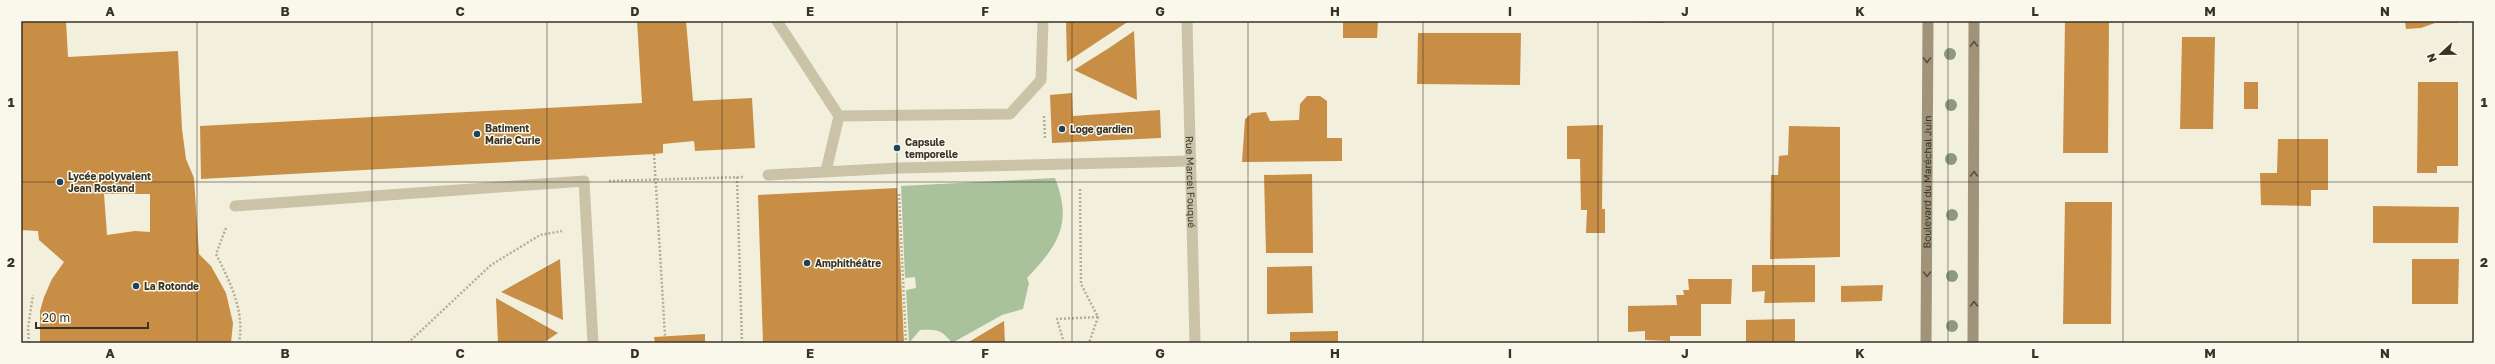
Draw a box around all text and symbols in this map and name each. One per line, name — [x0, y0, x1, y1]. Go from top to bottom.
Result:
text: A — [105, 3, 115, 19]
text: B — [280, 3, 290, 19]
text: C — [455, 3, 465, 19]
text: D — [630, 3, 640, 19]
text: E — [806, 3, 814, 19]
text: F — [981, 3, 989, 19]
text: G — [1155, 3, 1165, 19]
text: H — [1330, 3, 1340, 19]
text: I — [1508, 3, 1512, 19]
text: J — [1681, 3, 1689, 19]
text: K — [1855, 3, 1865, 19]
text: L — [2031, 3, 2039, 19]
text: M — [2204, 3, 2216, 19]
text: N — [2380, 3, 2390, 19]
north arrow — [2421, 34, 2461, 74]
one-way arrow — [1970, 41, 1978, 47]
text: N — [2424, 52, 2439, 64]
one-way arrow — [1923, 57, 1932, 63]
text: 1 — [8, 94, 15, 110]
text: 1 — [2481, 94, 2488, 110]
street label: Boulevard du Maréchal Juin — [1921, 115, 1933, 249]
place label: Batiment Marie Curie — [485, 122, 540, 146]
place label: Loge gardien — [1070, 123, 1133, 135]
marker: Loge gardien — [1057, 124, 1067, 134]
marker: Batiment Marie Curie — [472, 129, 482, 139]
place label: Capsule temporelle — [905, 136, 958, 160]
street label: Rue Marcel Fouqué — [1184, 136, 1198, 228]
marker: Capsule temporelle — [892, 143, 902, 153]
place label: Lycée polyvalent Jean Rostand — [68, 170, 151, 194]
one-way arrow — [1970, 171, 1978, 177]
marker: Lycée polyvalent Jean Rostand — [55, 177, 65, 187]
text: 2 — [7, 254, 15, 270]
text: 2 — [2480, 254, 2488, 270]
place label: Amphithéâtre — [815, 257, 881, 269]
marker: Amphithéâtre — [802, 258, 812, 268]
one-way arrow — [1923, 271, 1931, 277]
place label: La Rotonde — [144, 280, 199, 292]
marker: La Rotonde — [131, 281, 141, 291]
one-way arrow — [1970, 301, 1978, 307]
scale bar — [36, 304, 148, 330]
text: 20 m — [42, 310, 70, 325]
text: A — [105, 345, 115, 361]
text: B — [280, 345, 290, 361]
text: C — [455, 345, 465, 361]
text: D — [630, 345, 640, 361]
text: E — [806, 345, 814, 361]
text: F — [981, 345, 989, 361]
text: G — [1155, 345, 1165, 361]
text: H — [1330, 345, 1340, 361]
text: I — [1508, 345, 1512, 361]
text: J — [1681, 345, 1689, 361]
text: K — [1855, 345, 1865, 361]
text: L — [2031, 345, 2039, 361]
text: M — [2204, 345, 2216, 361]
text: N — [2380, 345, 2390, 361]

